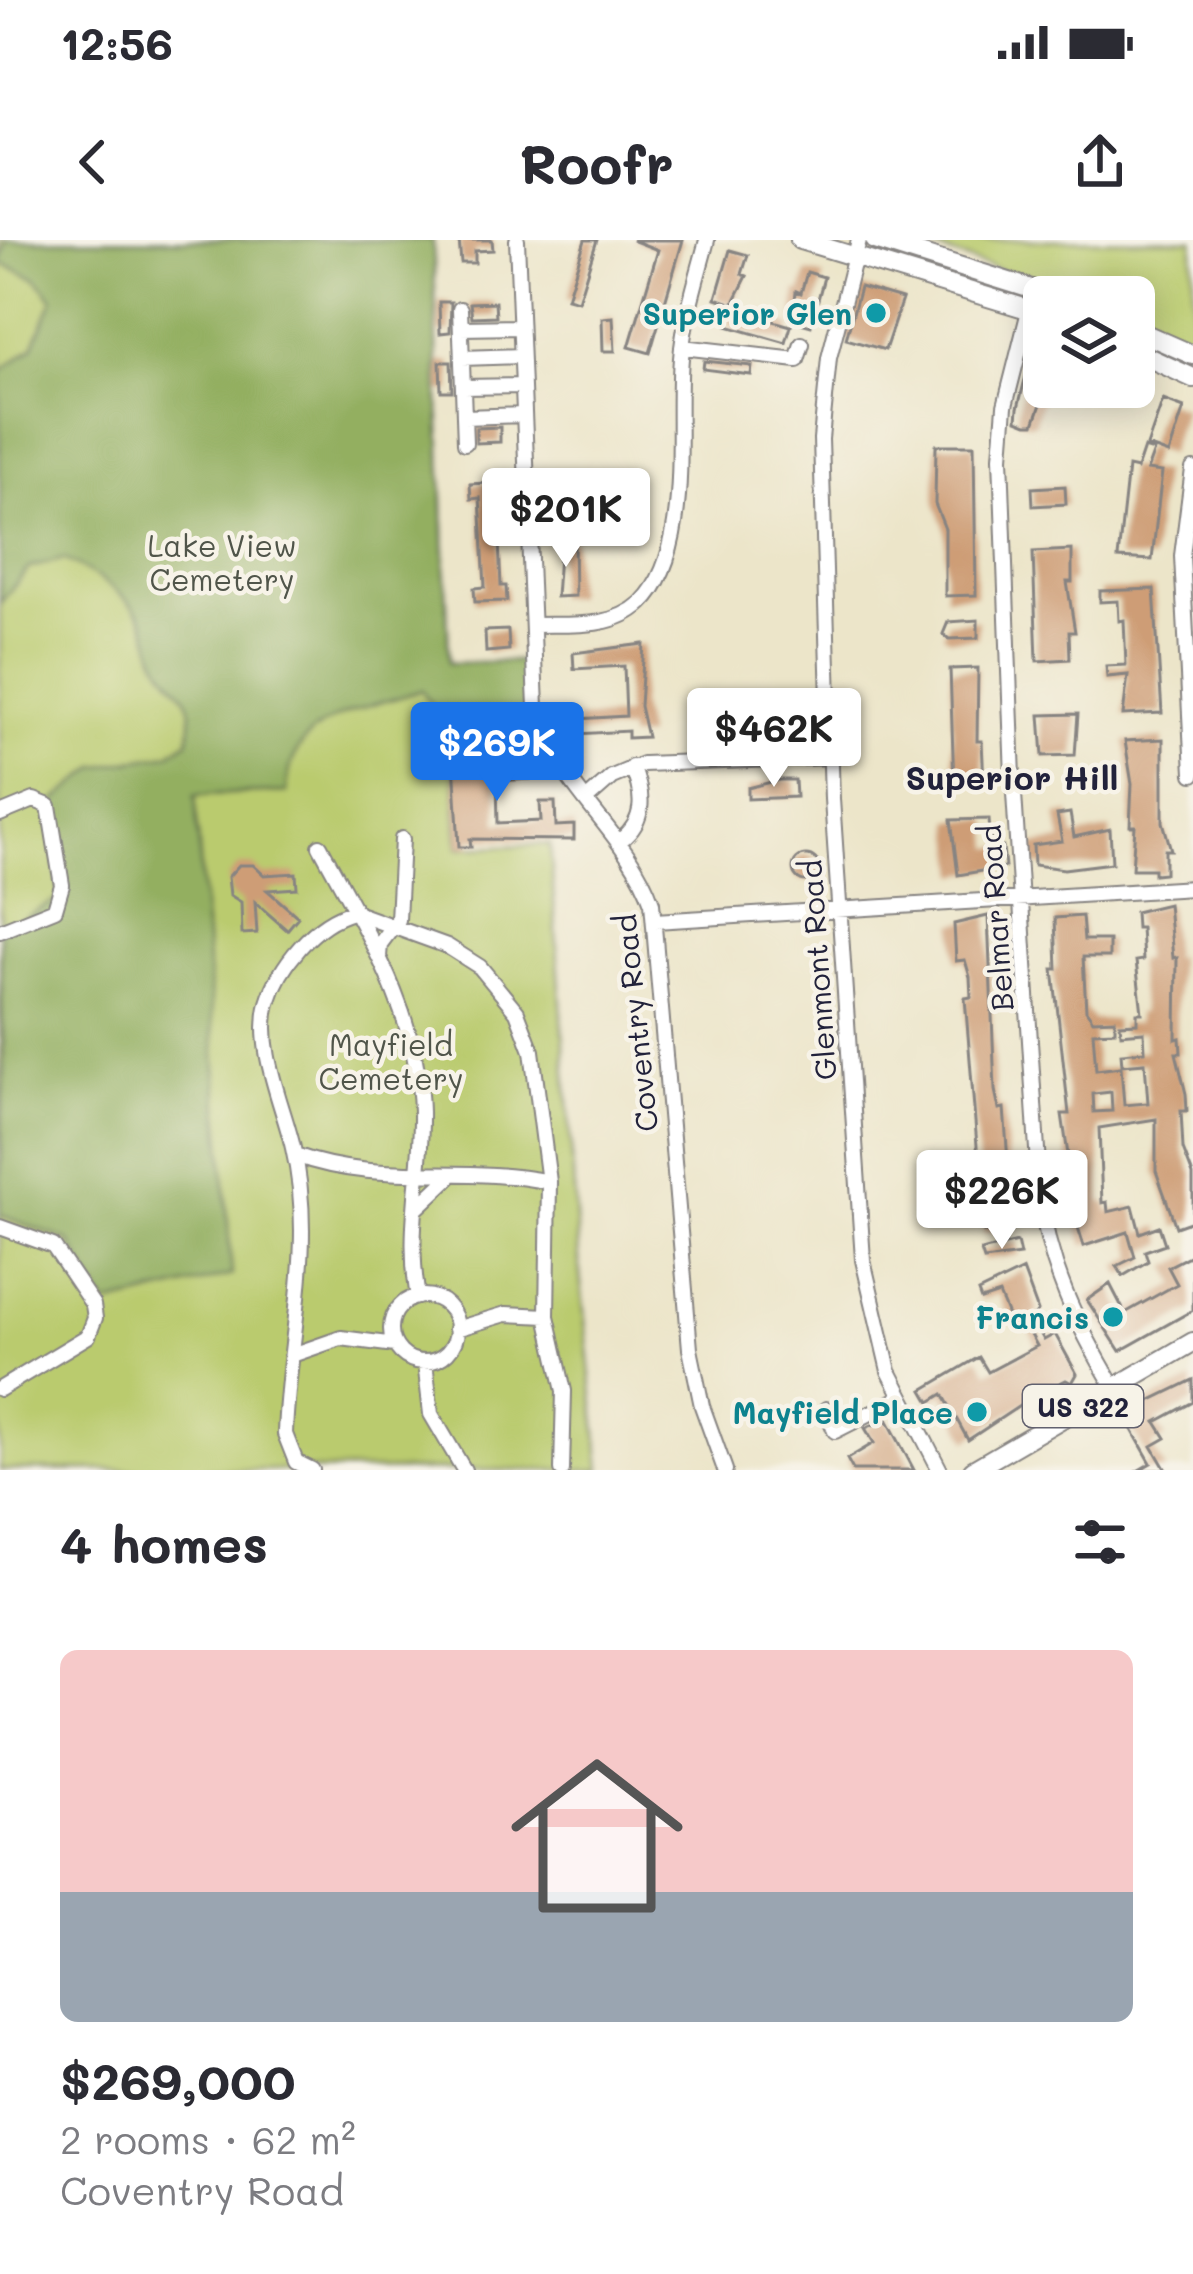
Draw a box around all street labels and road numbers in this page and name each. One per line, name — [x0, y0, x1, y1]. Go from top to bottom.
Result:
street label: Belmar Road — [969, 823, 1021, 1013]
street label: Glenmont Road — [789, 858, 845, 1082]
street label: Coventry Road — [604, 912, 666, 1134]
road number: US 322 — [1023, 1385, 1143, 1427]

